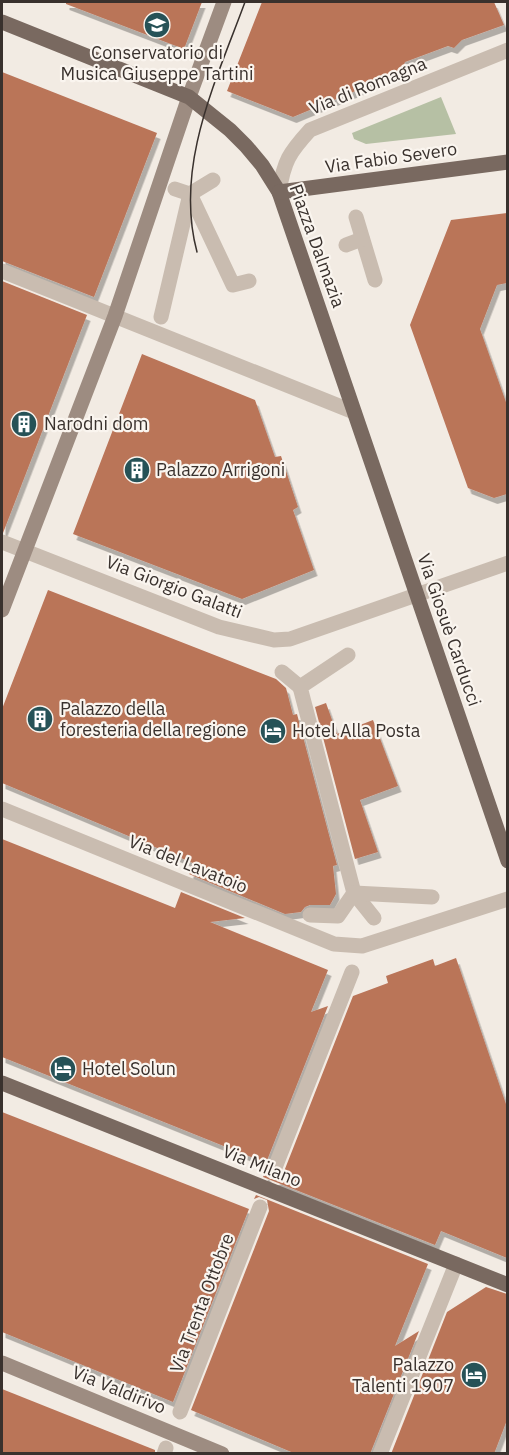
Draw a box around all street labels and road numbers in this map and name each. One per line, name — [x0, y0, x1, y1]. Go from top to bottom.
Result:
street label: Via di Romagna — [306, 51, 430, 120]
street label: Via Fabio Severo — [324, 137, 458, 178]
street label: Piazza Dalmazia — [284, 181, 351, 311]
street label: Via Giorgio Galatti — [103, 550, 246, 623]
street label: Via Giosuè Carducci — [413, 550, 486, 709]
street label: Via del Lavatoio — [125, 829, 251, 898]
street label: Via Milano — [219, 1139, 305, 1192]
street label: Via Trenta Ottobre — [164, 1230, 239, 1376]
street label: Via Valdirivo — [69, 1360, 169, 1419]

